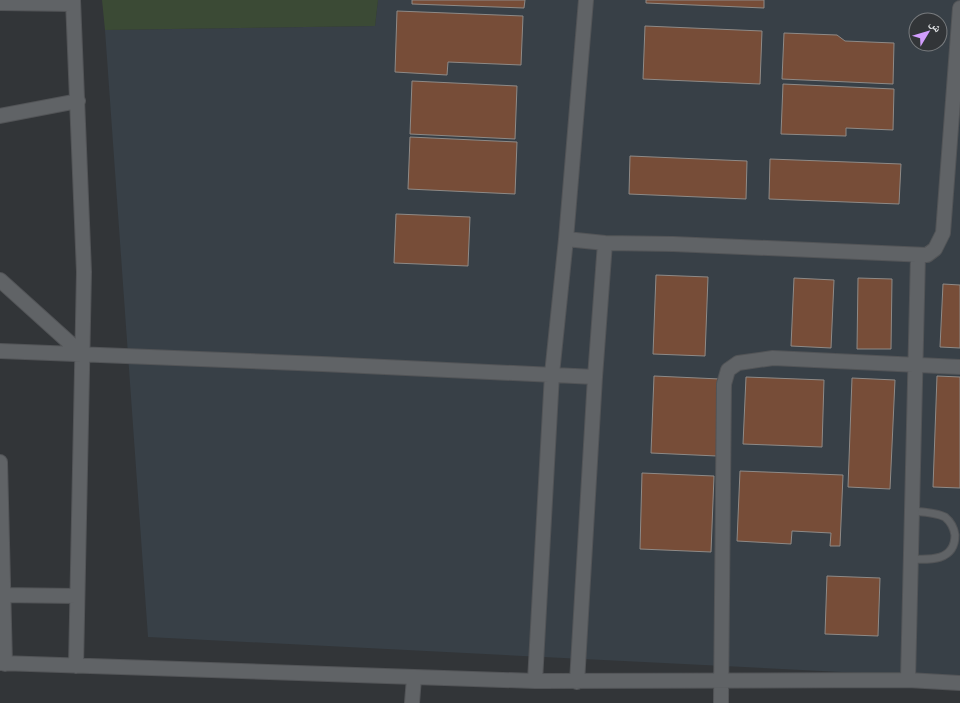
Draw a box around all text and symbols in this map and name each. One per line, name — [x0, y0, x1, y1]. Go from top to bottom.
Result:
north arrow — [908, 12, 948, 52]
text: ش — [926, 18, 944, 36]

